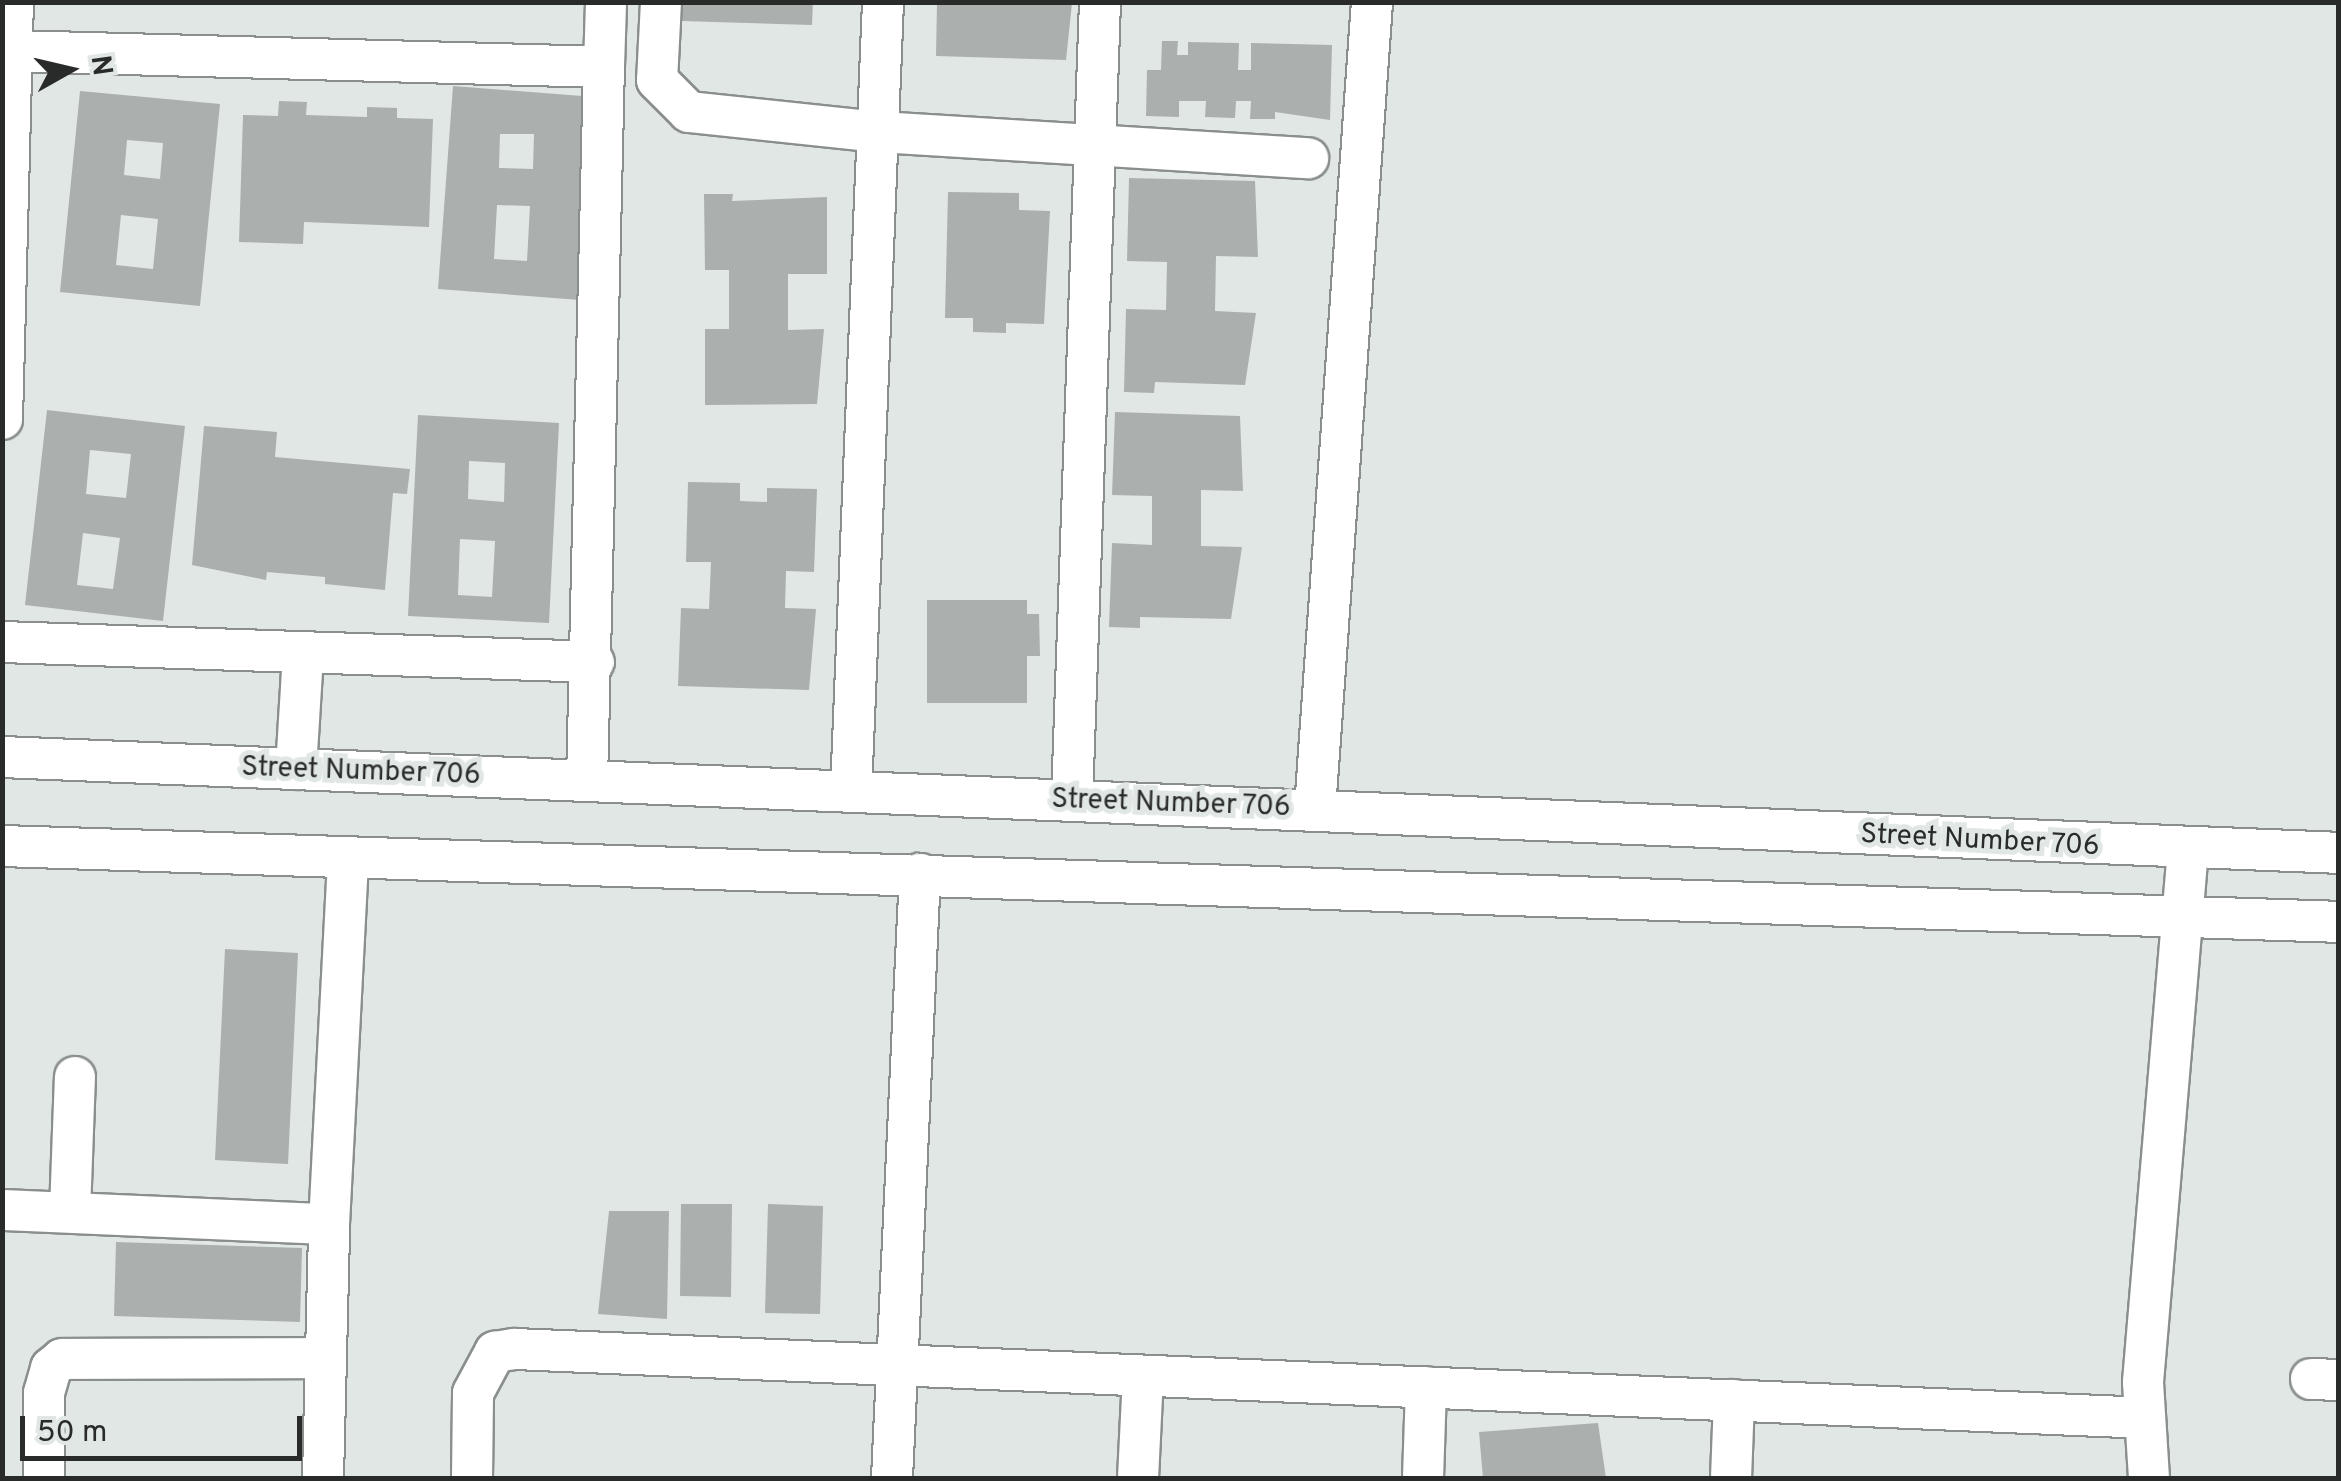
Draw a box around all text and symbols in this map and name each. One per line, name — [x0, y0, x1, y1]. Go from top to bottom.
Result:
north arrow — [20, 20, 120, 120]
text: N — [80, 53, 119, 78]
street label: Street Number 706 — [240, 751, 482, 793]
street label: Street Number 706 — [1050, 783, 1292, 825]
street label: Street Number 706 — [1859, 818, 2101, 864]
scale bar — [25, 1396, 308, 1458]
text: 50 m — [37, 1415, 107, 1452]

